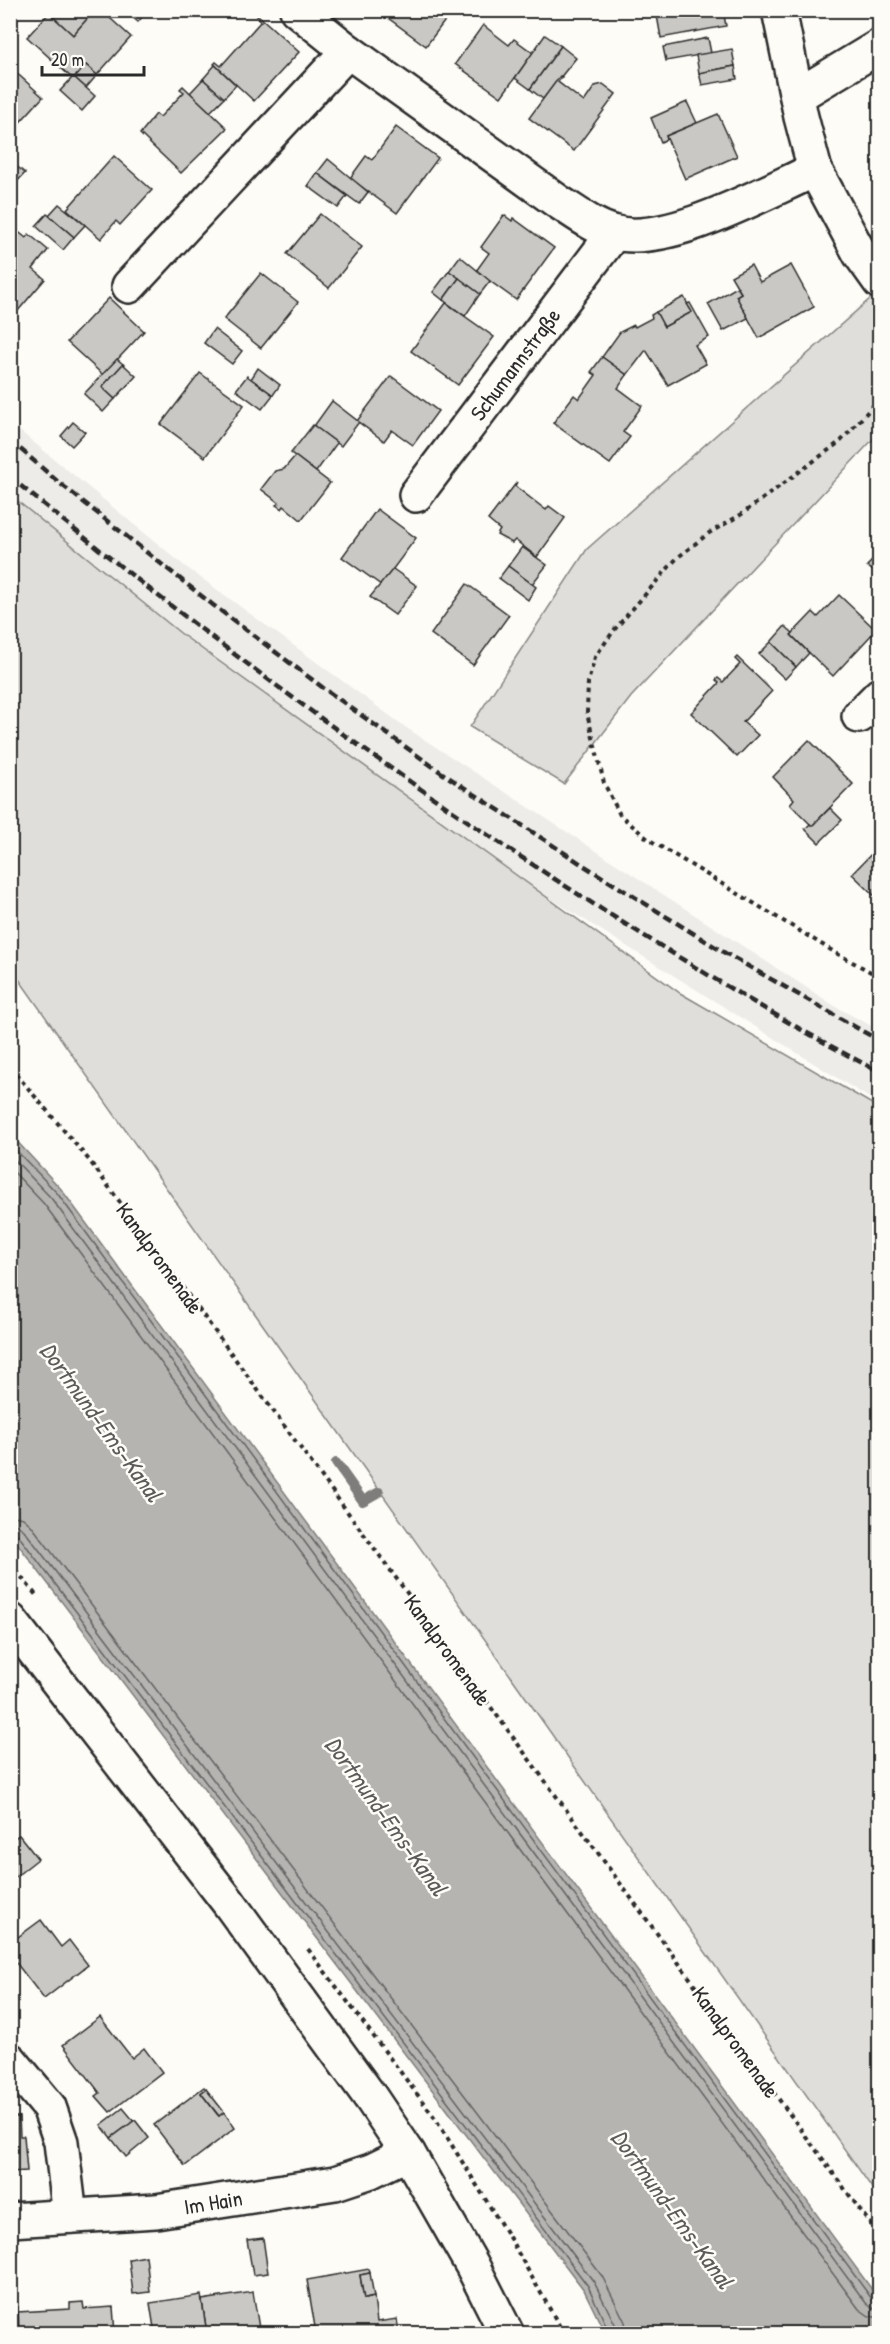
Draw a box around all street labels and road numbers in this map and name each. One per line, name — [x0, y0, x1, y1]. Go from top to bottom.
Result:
street label: Schumannstraße — [463, 301, 567, 426]
street label: Kanalpromenade — [109, 1196, 211, 1320]
street label: Kanalpromenade — [397, 1588, 499, 1712]
street label: Kanalpromenade — [685, 1980, 787, 2104]
street label: Im Hain — [182, 2183, 244, 2221]

